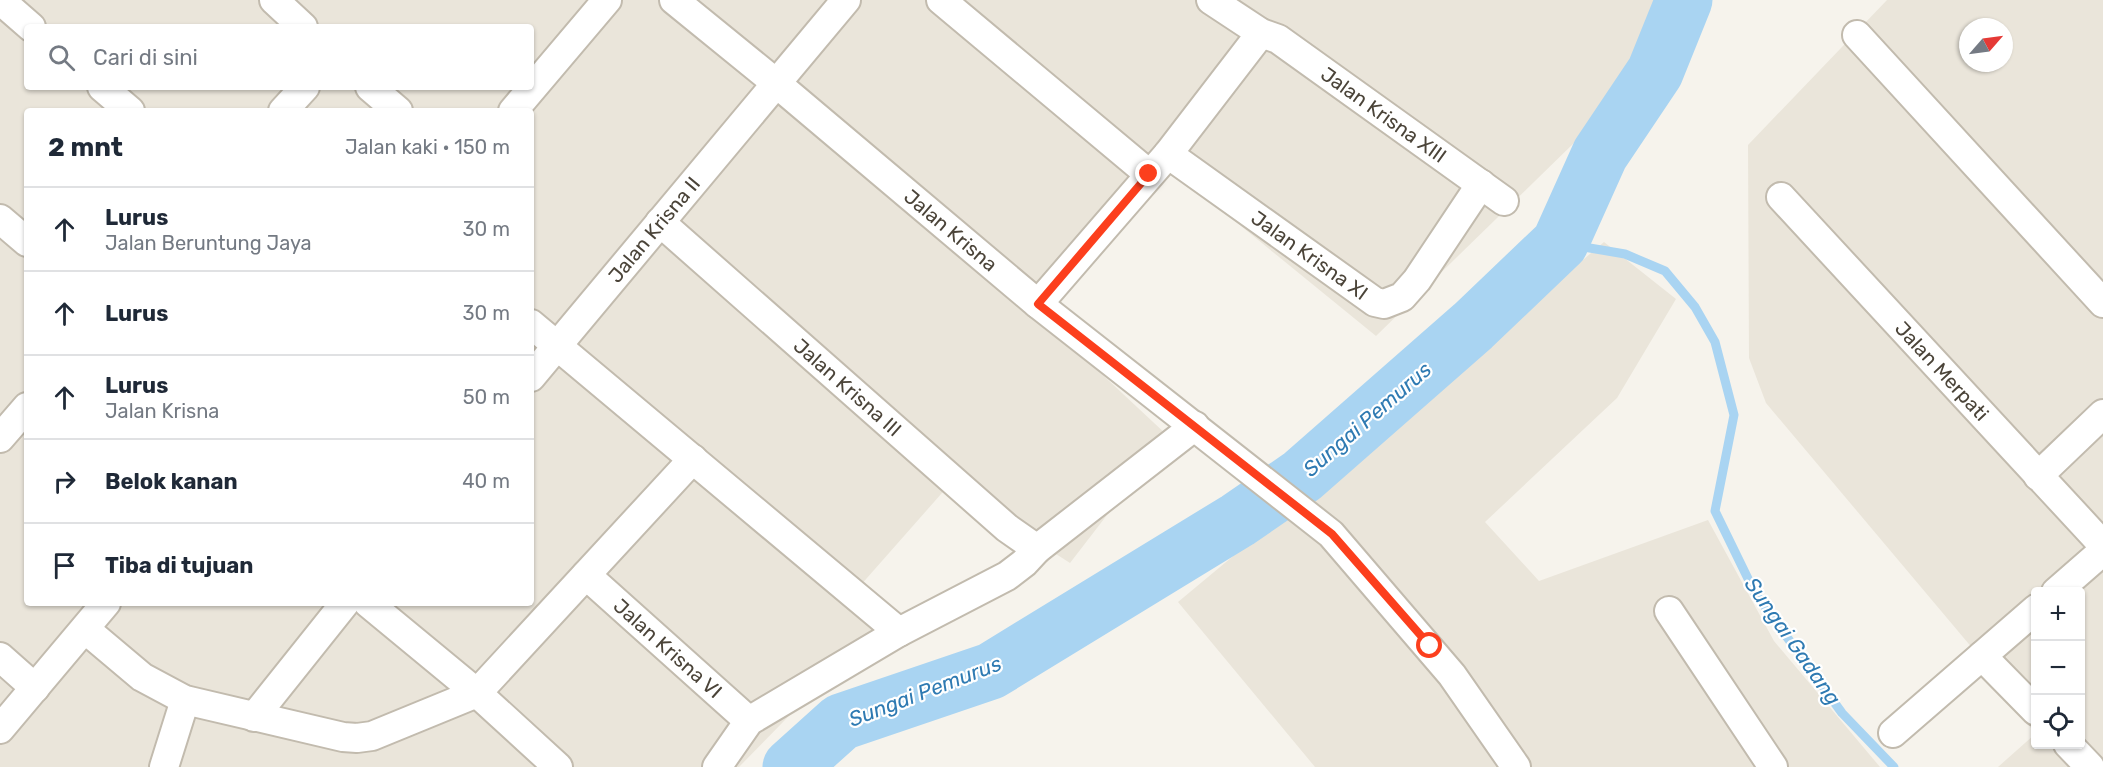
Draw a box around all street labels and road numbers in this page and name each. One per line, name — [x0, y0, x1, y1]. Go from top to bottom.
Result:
street label: Jalan Krisna XIII — [1316, 62, 1451, 168]
street label: Jalan Krisna II — [603, 172, 705, 287]
street label: Jalan Krisna — [899, 184, 1002, 276]
street label: Jalan Krisna XI — [1247, 205, 1372, 305]
street label: Jalan Merpati — [1890, 316, 1994, 426]
street label: Jalan Krisna III — [789, 333, 906, 441]
street label: Jalan Krisna VI — [609, 594, 727, 703]

